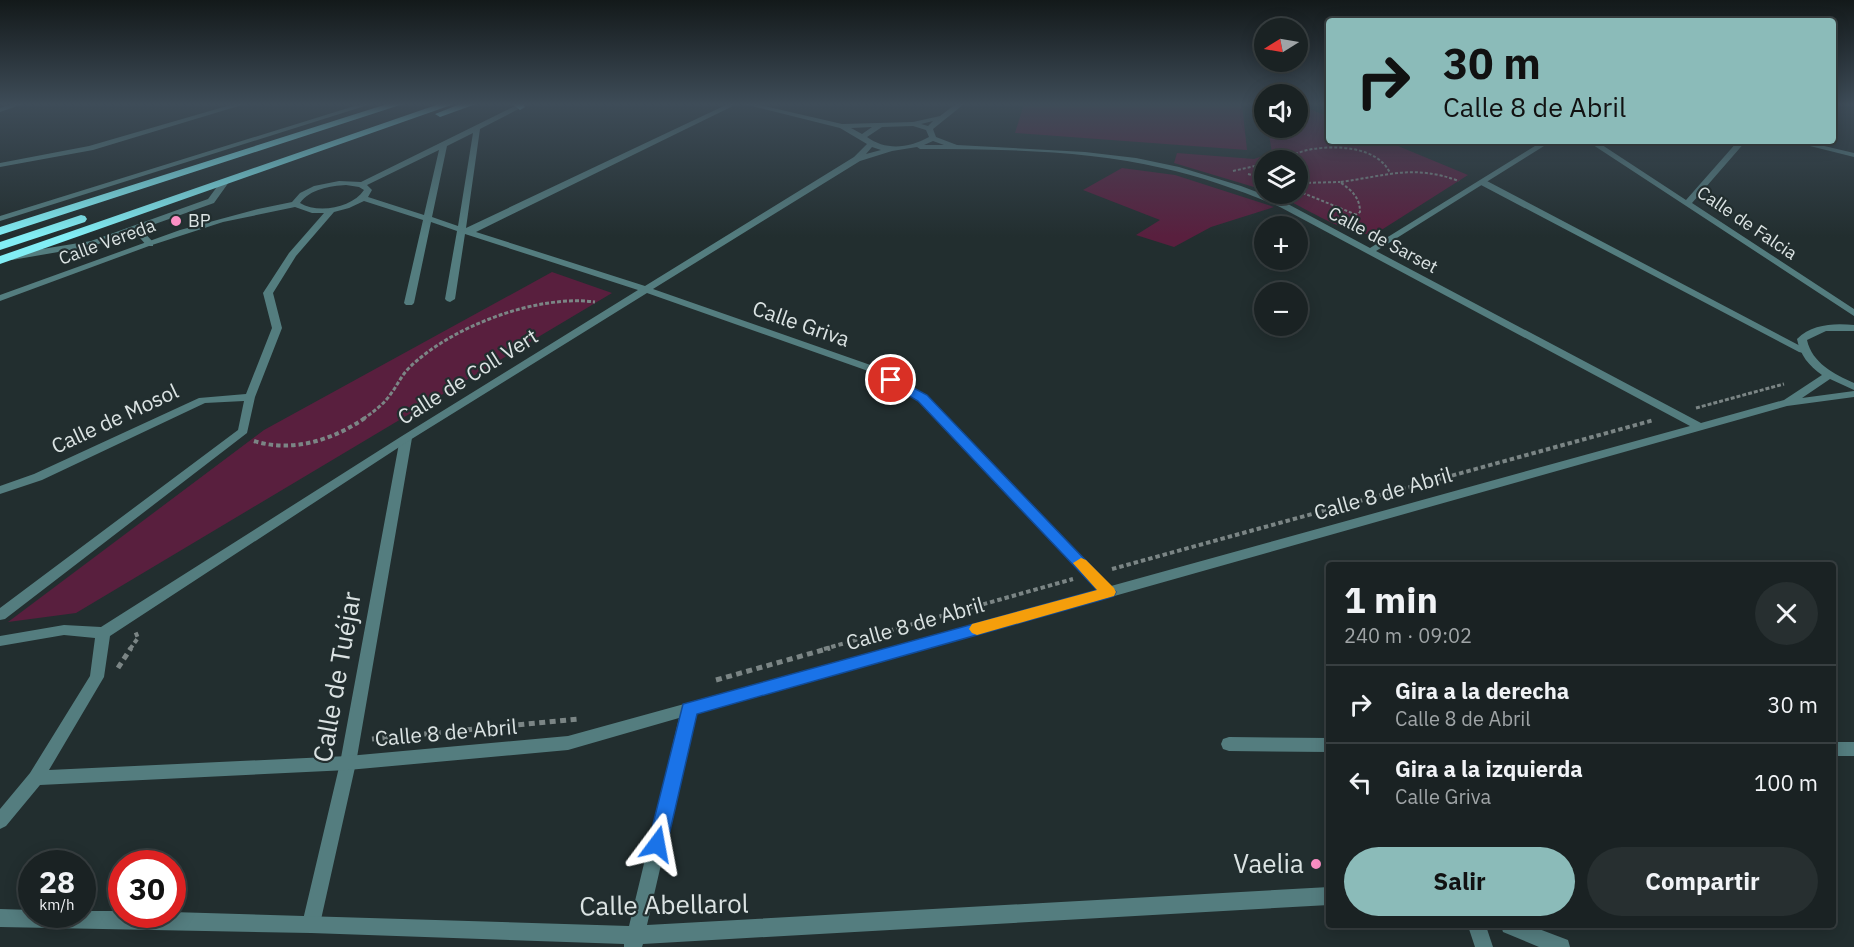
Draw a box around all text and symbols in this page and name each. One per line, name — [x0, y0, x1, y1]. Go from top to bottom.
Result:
north arrow — [1254, 18, 1308, 72]
map controls — [1254, 18, 1308, 336]
text: 30 m — [1443, 36, 1541, 91]
icon: right — [1344, 42, 1422, 120]
button: sound — [1254, 84, 1308, 138]
text: Calle 8 de Abril — [1443, 89, 1626, 124]
button: layers — [1254, 150, 1308, 204]
street label: Calle de Falcia — [1693, 181, 1802, 265]
street label: Calle de Sarset — [1324, 201, 1442, 278]
place label: BP — [188, 209, 211, 232]
street label: Calle Vereda — [55, 213, 159, 270]
marker: BP — [169, 214, 183, 228]
button: + — [1254, 216, 1308, 270]
button: − — [1254, 282, 1308, 336]
street label: Calle Griva — [749, 293, 854, 353]
street label: Calle de Coll Vert — [392, 322, 543, 431]
pin — [865, 354, 916, 405]
icon: arrive — [874, 363, 907, 396]
street label: Calle de Mosol — [46, 376, 183, 460]
street label: Calle 8 de Abril — [1310, 460, 1455, 526]
text: 1 min — [1344, 576, 1438, 623]
button: close — [1755, 582, 1818, 645]
street label: Calle de Tuéjar — [304, 588, 368, 765]
street label: Calle 8 de Abril — [842, 590, 987, 656]
text: 240 m · 09:02 — [1344, 622, 1472, 649]
text: Gira a la derecha — [1395, 676, 1569, 705]
icon: right — [1344, 688, 1377, 721]
text: 30 m — [1767, 690, 1818, 719]
text: Calle 8 de Abril — [1395, 705, 1531, 732]
street label: Calle 8 de Abril — [374, 712, 518, 752]
text: Gira a la izquierda — [1395, 754, 1583, 783]
icon: left — [1344, 766, 1377, 799]
text: 100 m — [1754, 768, 1818, 797]
text: Calle Griva — [1395, 783, 1491, 810]
position arrow — [625, 812, 689, 876]
place label: Vaelia — [1233, 846, 1304, 880]
button: Salir — [1344, 847, 1575, 916]
button: Compartir — [1587, 847, 1818, 916]
speed limit sign: 30 — [108, 850, 186, 928]
marker: Vaelia — [1309, 857, 1323, 871]
text: 28 — [39, 862, 75, 901]
street label: Calle Abellarol — [579, 886, 749, 922]
text: km/h — [39, 895, 75, 914]

